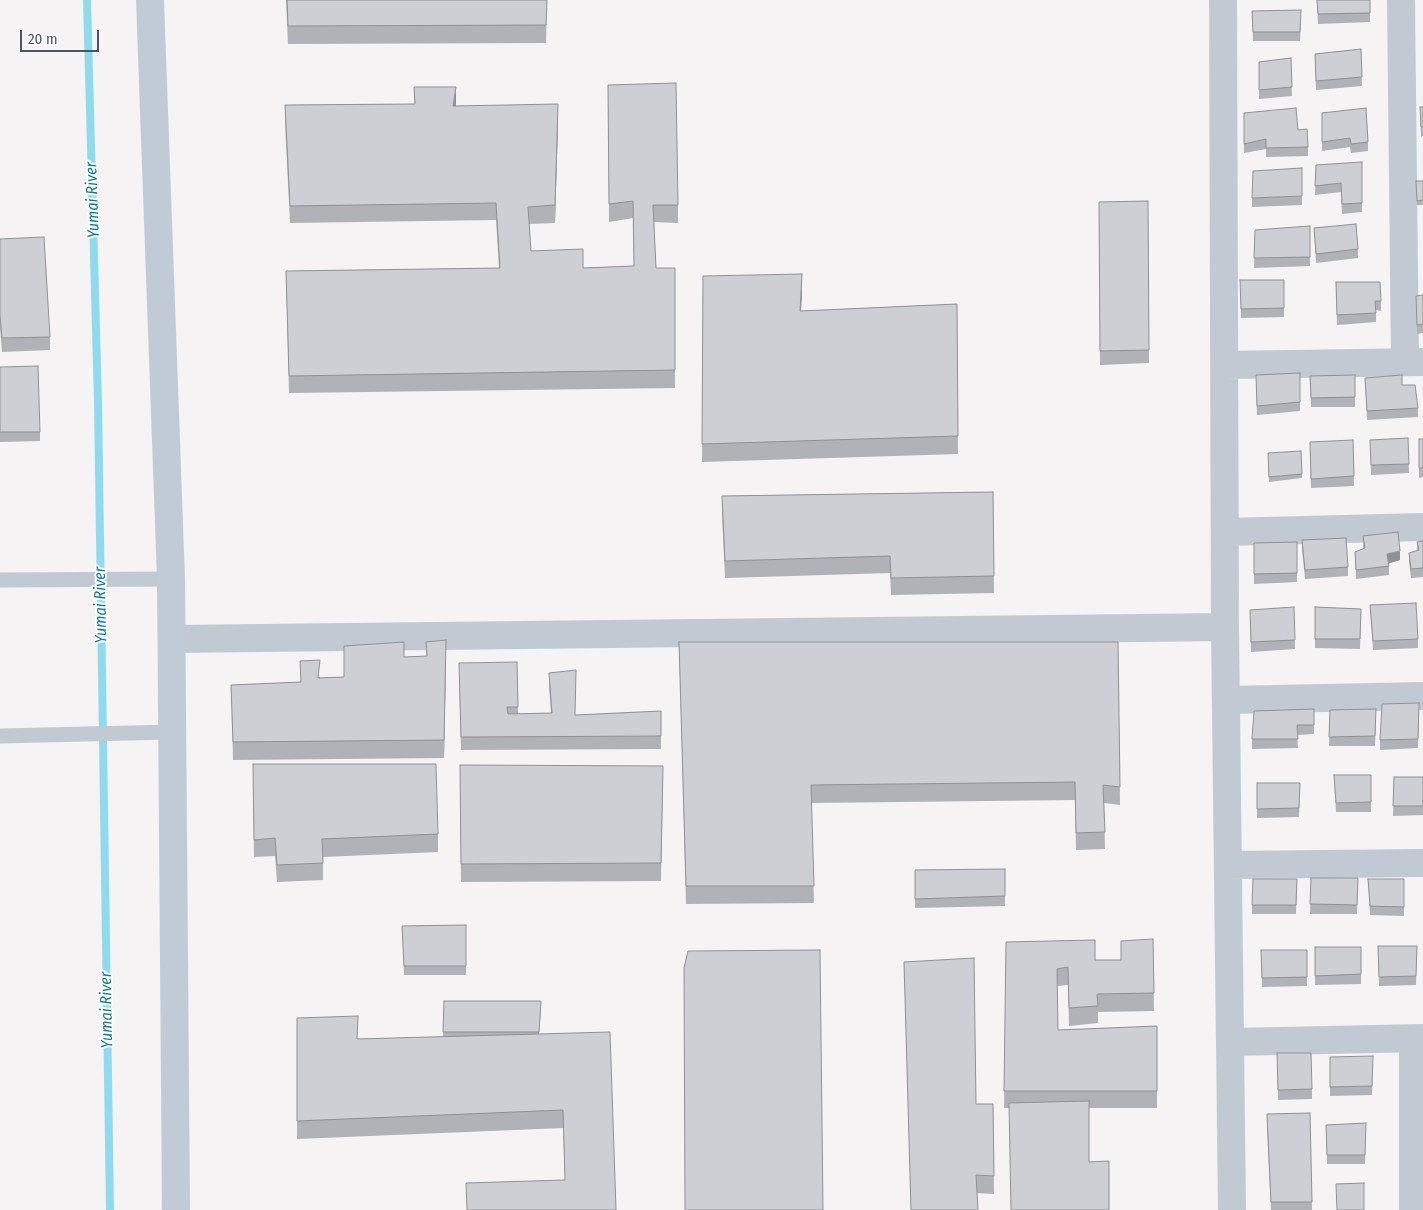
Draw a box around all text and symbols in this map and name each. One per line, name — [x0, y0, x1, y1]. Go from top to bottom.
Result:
scale bar — [22, 20, 101, 52]
text: 20 m — [28, 30, 58, 48]
water label: Yumai River — [82, 161, 104, 239]
water label: Yumai River — [91, 567, 111, 643]
water label: Yumai River — [97, 972, 117, 1048]

